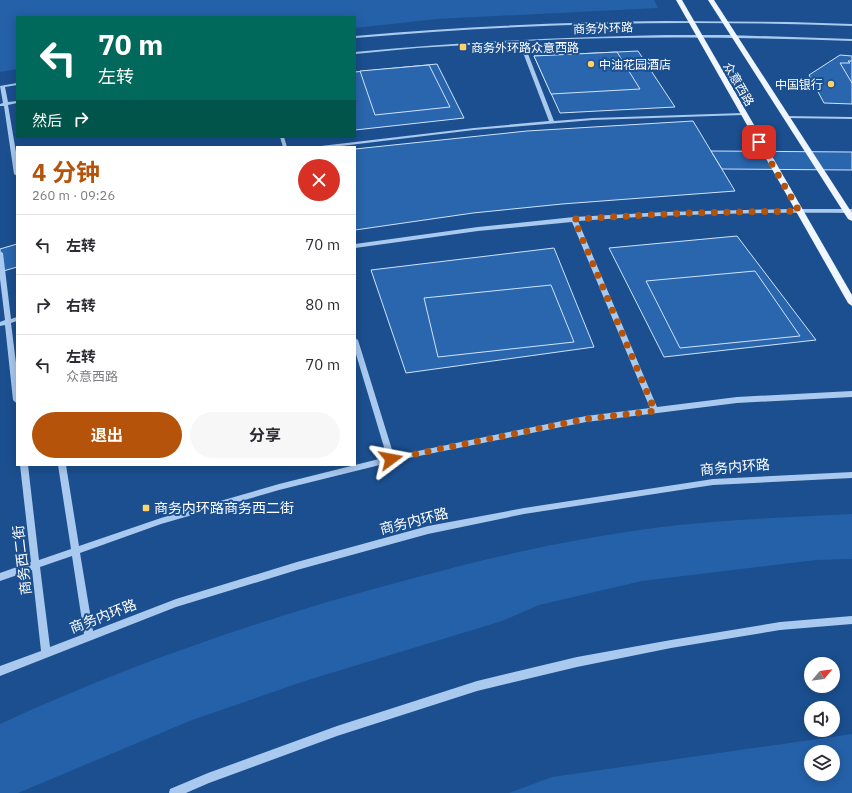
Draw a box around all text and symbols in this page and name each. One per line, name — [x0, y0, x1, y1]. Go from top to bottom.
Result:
street label: 商务外环路 — [573, 19, 633, 37]
text: 70 m — [98, 26, 163, 63]
icon: left — [32, 32, 84, 84]
place label: 商务外环路众意西路 — [471, 40, 579, 55]
marker: 商务外环路众意西路 — [458, 42, 468, 52]
place label: 中油花园酒店 — [599, 57, 671, 72]
marker: 中油花园酒店 — [586, 59, 596, 69]
street label: 众意西路 — [721, 59, 757, 109]
text: 左转 — [98, 65, 134, 88]
place label: 中国银行 — [775, 77, 823, 92]
marker: 中国银行 — [826, 79, 836, 89]
icon: right — [70, 108, 92, 130]
text: 然后 — [32, 111, 62, 130]
pin — [742, 125, 776, 159]
icon: arrive — [748, 131, 770, 153]
text: 4 分钟 — [32, 156, 100, 188]
button: close — [298, 159, 340, 201]
text: 260 m · 09:26 — [32, 187, 115, 204]
icon: left — [32, 234, 54, 256]
text: 70 m — [305, 235, 340, 254]
text: 左转 — [66, 236, 96, 255]
icon: right — [32, 294, 54, 316]
text: 80 m — [305, 295, 340, 314]
text: 右转 — [66, 296, 96, 315]
text: 左转 — [66, 347, 96, 366]
icon: left — [32, 354, 54, 376]
text: 70 m — [305, 355, 340, 374]
text: 众意西路 — [66, 368, 118, 385]
button: 退出 — [32, 412, 182, 458]
button: 分享 — [190, 412, 340, 458]
position arrow — [370, 438, 412, 480]
street label: 商务内环路 — [699, 455, 771, 479]
place label: 商务内环路商务西二街 — [154, 499, 294, 517]
marker: 商务内环路商务西二街 — [141, 503, 151, 513]
street label: 商务内环路 — [378, 504, 450, 538]
street label: 商务西二街 — [9, 524, 35, 596]
street label: 商务内环路 — [67, 595, 139, 637]
north arrow — [804, 657, 840, 693]
map controls — [804, 657, 840, 781]
button: sound — [804, 701, 840, 737]
button: layers — [804, 745, 840, 781]

